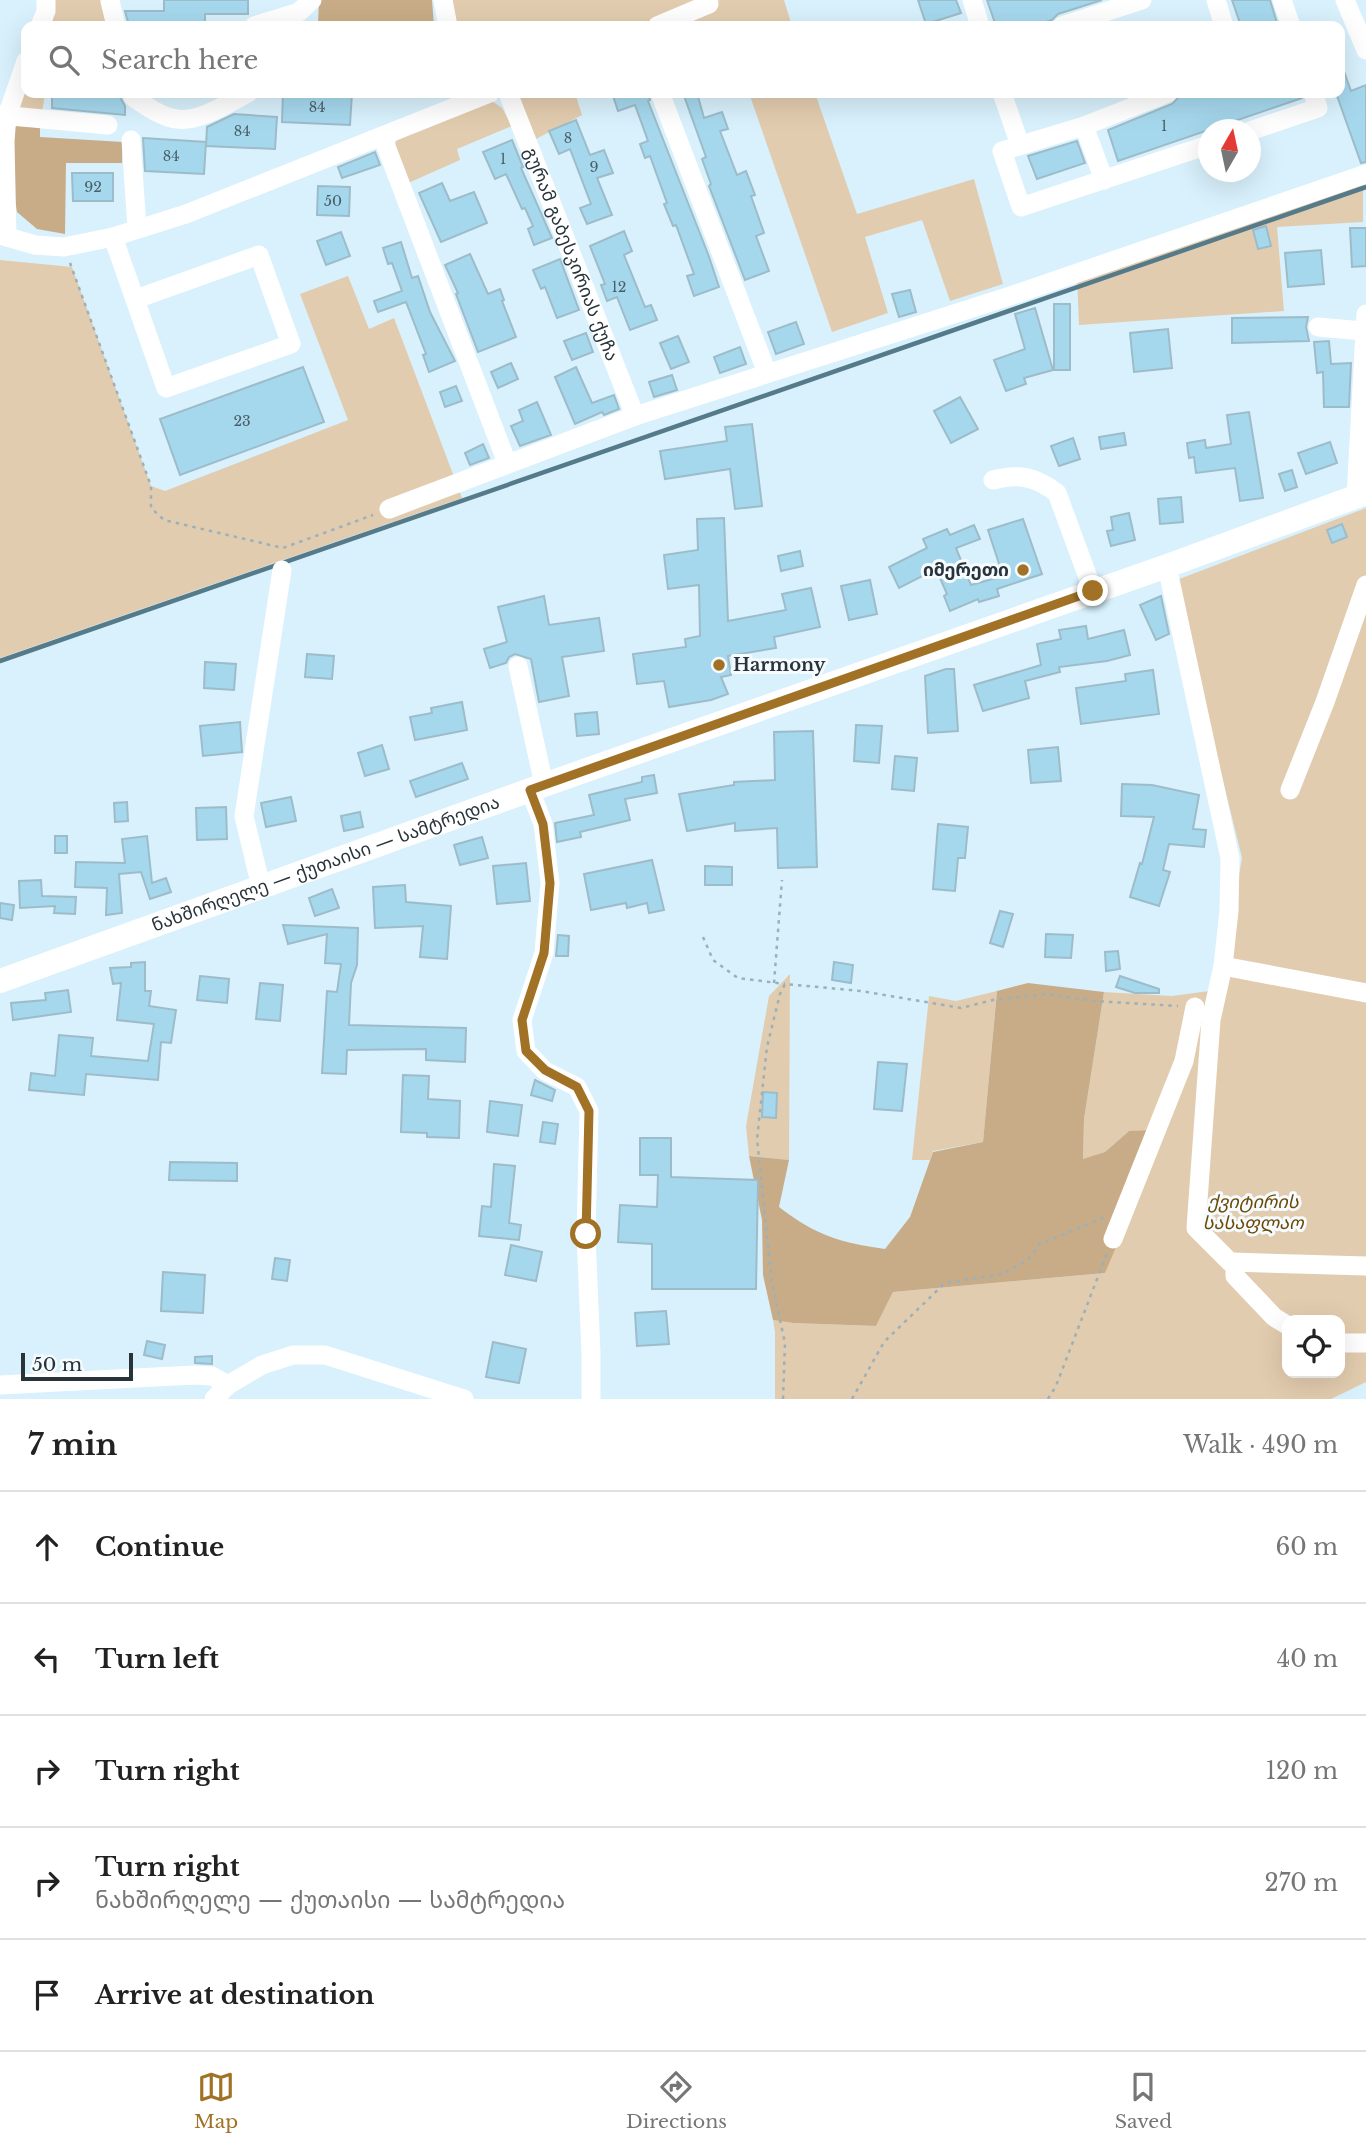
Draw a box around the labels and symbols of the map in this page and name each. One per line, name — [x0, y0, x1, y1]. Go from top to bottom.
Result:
house number: 84 — [309, 98, 325, 116]
house number: 1 — [1161, 117, 1167, 135]
north arrow — [1198, 119, 1261, 182]
house number: 84 — [234, 122, 250, 140]
house number: 8 — [564, 129, 572, 147]
street label: გურამ გაბესკირიას ქუჩა — [519, 144, 623, 364]
house number: 84 — [163, 147, 179, 165]
house number: 1 — [500, 150, 506, 168]
house number: 9 — [589, 158, 599, 176]
house number: 92 — [84, 178, 102, 196]
house number: 50 — [324, 192, 342, 210]
house number: 12 — [612, 278, 626, 296]
house number: 23 — [233, 412, 251, 430]
place label: იმერეთი — [923, 559, 1009, 581]
marker: იმერეთი — [1015, 562, 1031, 578]
route end — [1077, 575, 1108, 606]
place label: Harmony — [733, 654, 826, 676]
marker: Harmony — [711, 657, 727, 673]
street label: ნახშირღელე — ქუთაისი — სამტრედია — [149, 791, 502, 936]
park label: ქვიტირის სასაფლაო — [1203, 1191, 1305, 1234]
route start — [570, 1218, 601, 1249]
scale bar — [21, 1350, 133, 1382]

